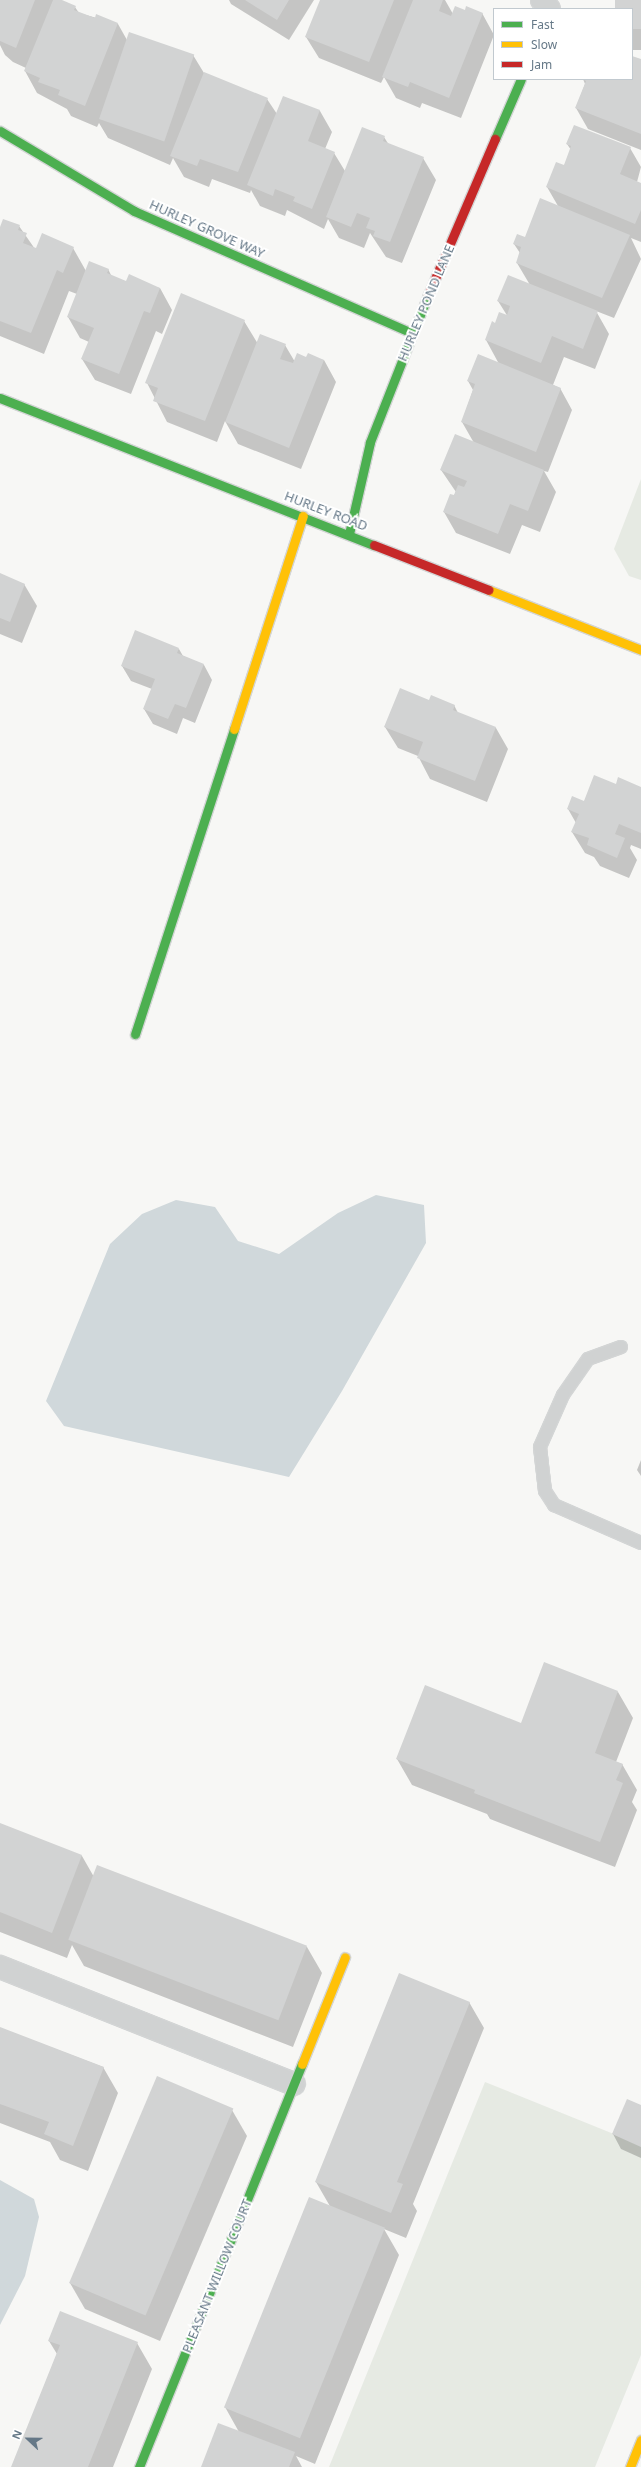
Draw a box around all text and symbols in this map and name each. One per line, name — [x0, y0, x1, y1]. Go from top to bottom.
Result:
legend — [493, 8, 633, 80]
text: Fast — [531, 16, 554, 33]
text: Slow — [531, 36, 557, 53]
text: Jam — [531, 56, 552, 73]
street label: HURLEY GROVE WAY — [147, 197, 267, 261]
street label: HURLEY POND LANE — [394, 242, 458, 364]
street label: HURLEY ROAD — [282, 488, 370, 534]
street label: PLEASANT WILLOW COURT — [179, 2197, 255, 2355]
north arrow — [8, 2419, 48, 2459]
text: N — [8, 2427, 25, 2441]

